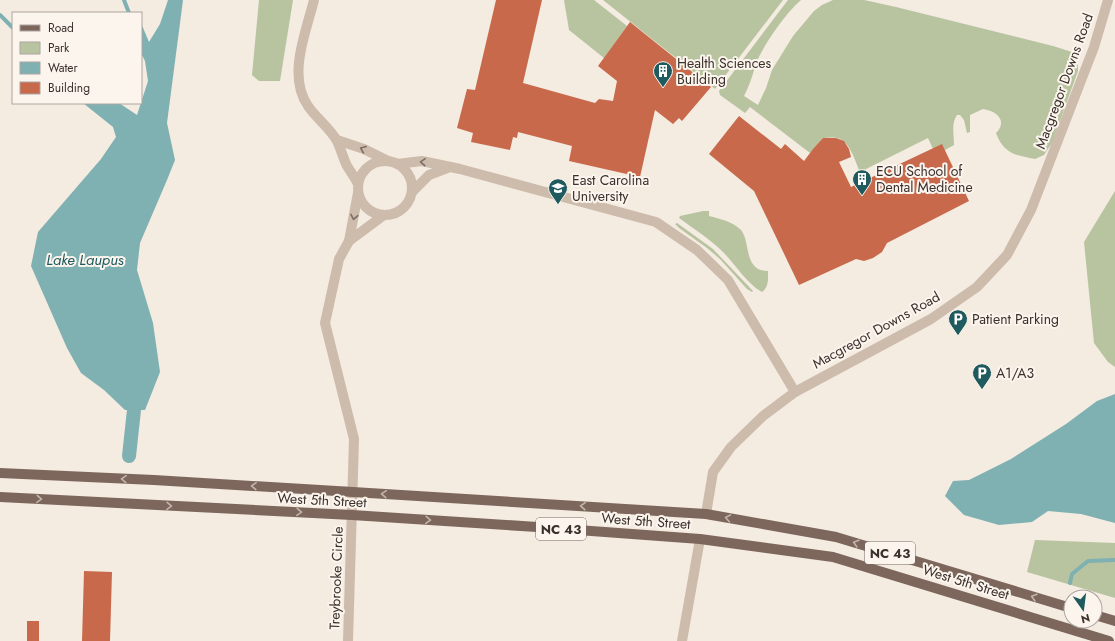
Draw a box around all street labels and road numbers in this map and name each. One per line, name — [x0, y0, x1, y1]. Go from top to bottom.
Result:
street label: Macgregor Downs Road — [1030, 10, 1098, 152]
street label: Macgregor Downs Road — [809, 287, 943, 373]
street label: West 5th Street — [277, 488, 368, 512]
street label: West 5th Street — [601, 508, 692, 534]
road number: NC 43 — [536, 518, 586, 540]
street label: Treybrooke Circle — [324, 526, 348, 630]
road number: NC 43 — [865, 542, 915, 564]
street label: West 5th Street — [920, 559, 1012, 605]

